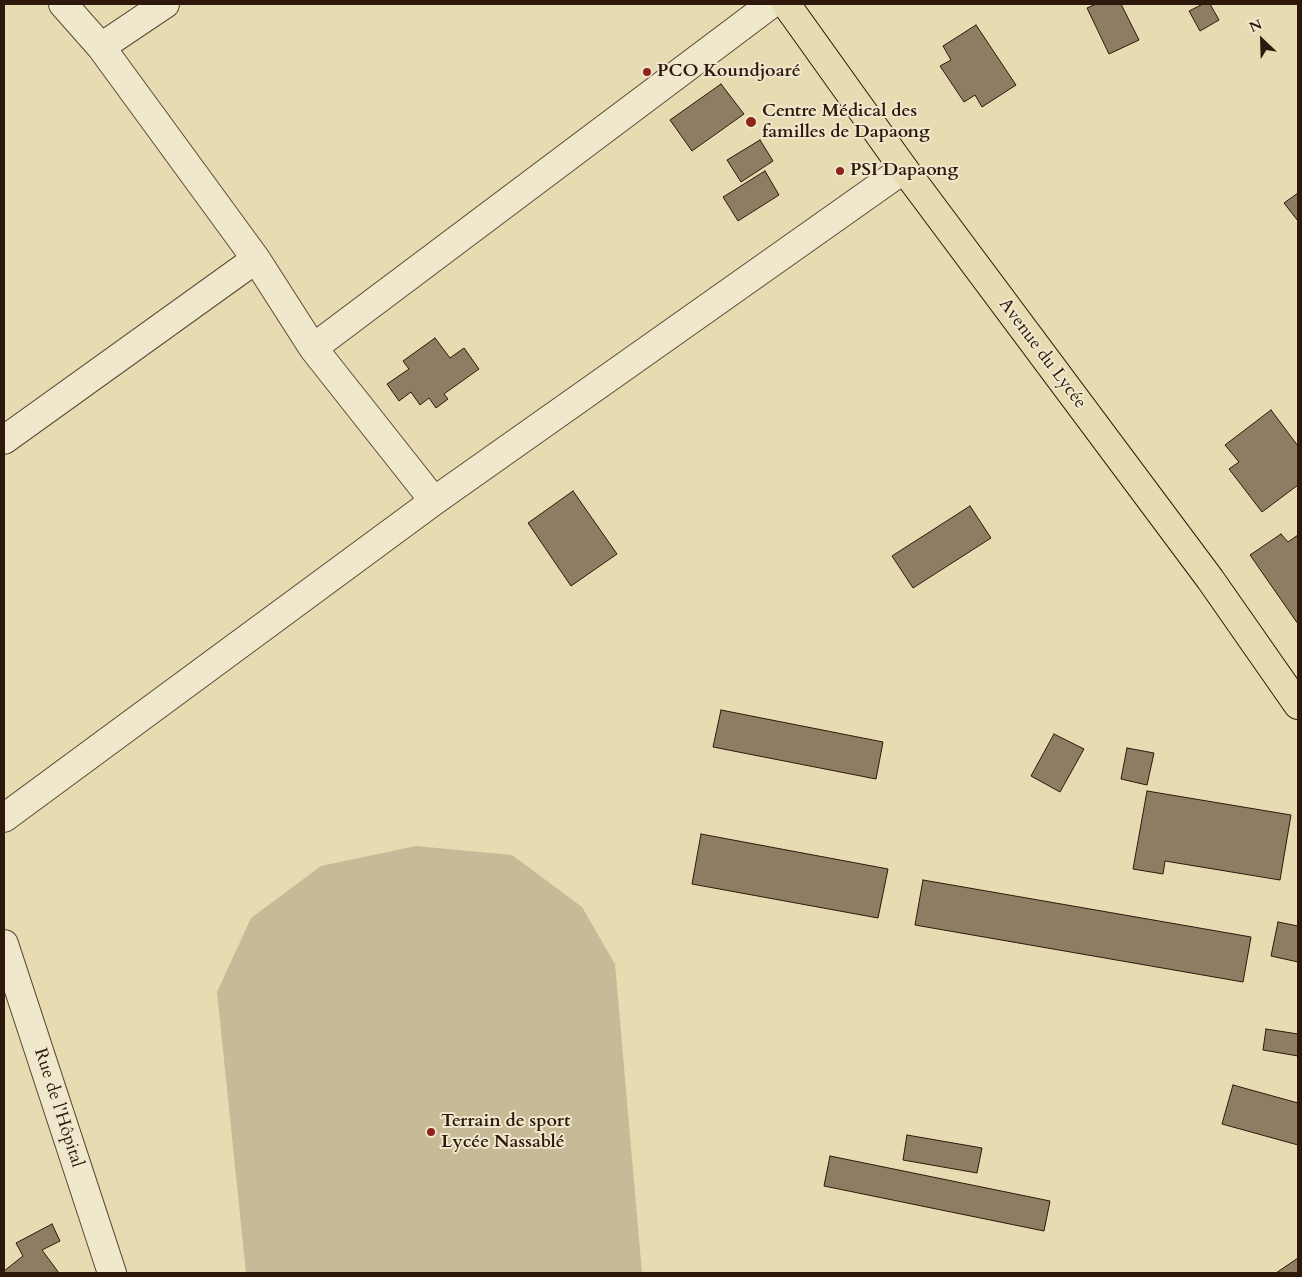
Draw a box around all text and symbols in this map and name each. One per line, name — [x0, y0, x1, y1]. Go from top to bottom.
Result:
north arrow — [1237, 15, 1287, 65]
text: N — [1246, 15, 1265, 37]
place label: PCO Koundjoaré — [657, 61, 801, 83]
marker: PCO Koundjoaré — [641, 66, 653, 78]
place label: Centre Médical des familles de Dapaong — [762, 101, 930, 144]
marker: Centre Médical des familles de Dapaong — [744, 115, 758, 129]
place label: PSI Dapaong — [850, 160, 958, 182]
marker: PSI Dapaong — [834, 165, 846, 177]
street label: Avenue du Lycée — [994, 295, 1090, 413]
street label: Rue de l'Hôpital — [29, 1046, 87, 1170]
place label: Terrain de sport Lycée Nassablé — [441, 1111, 570, 1154]
marker: Terrain de sport Lycée Nassablé — [425, 1126, 437, 1138]

